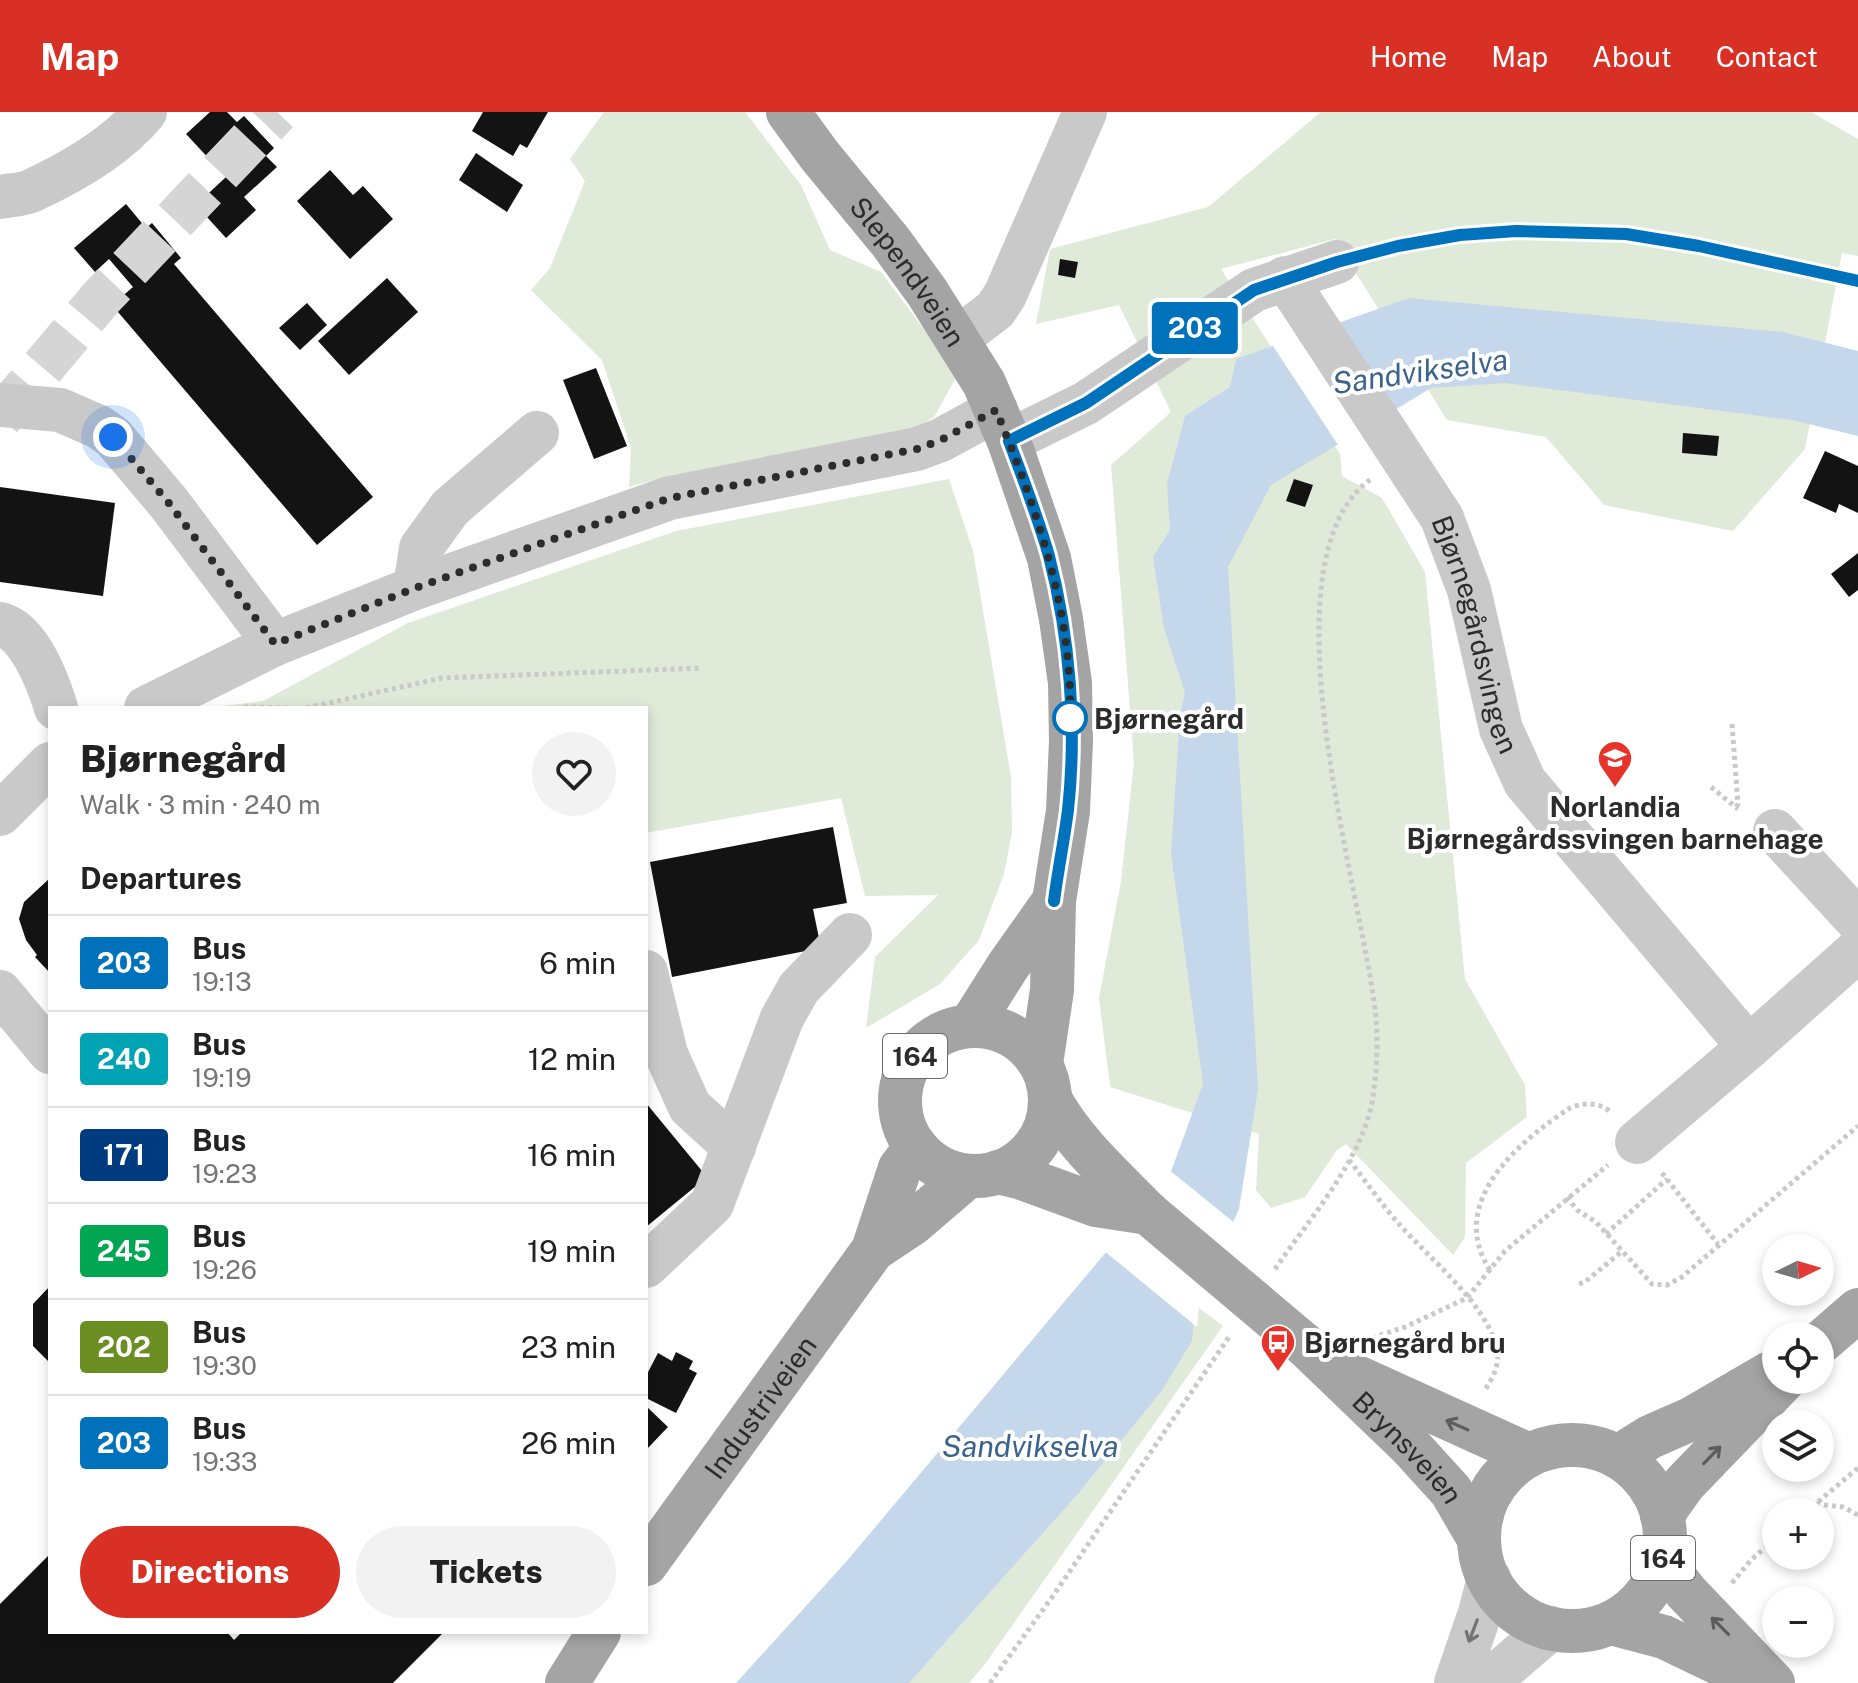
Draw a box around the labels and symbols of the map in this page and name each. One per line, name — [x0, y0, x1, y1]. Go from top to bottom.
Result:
street label: Slependveien — [844, 190, 973, 352]
line badge: 203 — [1149, 302, 1241, 354]
water label: Sandvikselva — [1330, 341, 1510, 401]
your location — [93, 417, 133, 457]
street label: Bjørnegårdsvingen — [1426, 511, 1526, 758]
marker: Bjørnegård — [1053, 701, 1087, 735]
place label: Bjørnegård — [1094, 702, 1244, 735]
school or university icon: Norlandia Bjørnegårdssvingen barnehage — [1596, 739, 1634, 789]
place label: Norlandia Bjørnegårdssvingen barnehage — [1406, 790, 1824, 855]
road number: 164 — [883, 1034, 947, 1078]
north arrow — [1762, 1234, 1834, 1306]
bus stop icon: Bjørnegård bru — [1259, 1323, 1297, 1373]
place label: Bjørnegård bru — [1304, 1326, 1506, 1359]
street label: Industriveien — [697, 1329, 822, 1485]
street label: Brynsveien — [1346, 1384, 1471, 1509]
one-way arrow — [1446, 1416, 1470, 1431]
water label: Sandvikselva — [942, 1428, 1118, 1464]
one-way arrow — [1702, 1446, 1721, 1465]
road number: 164 — [1631, 1536, 1695, 1580]
one-way arrow — [1710, 1617, 1730, 1636]
one-way arrow — [1465, 1618, 1479, 1643]

